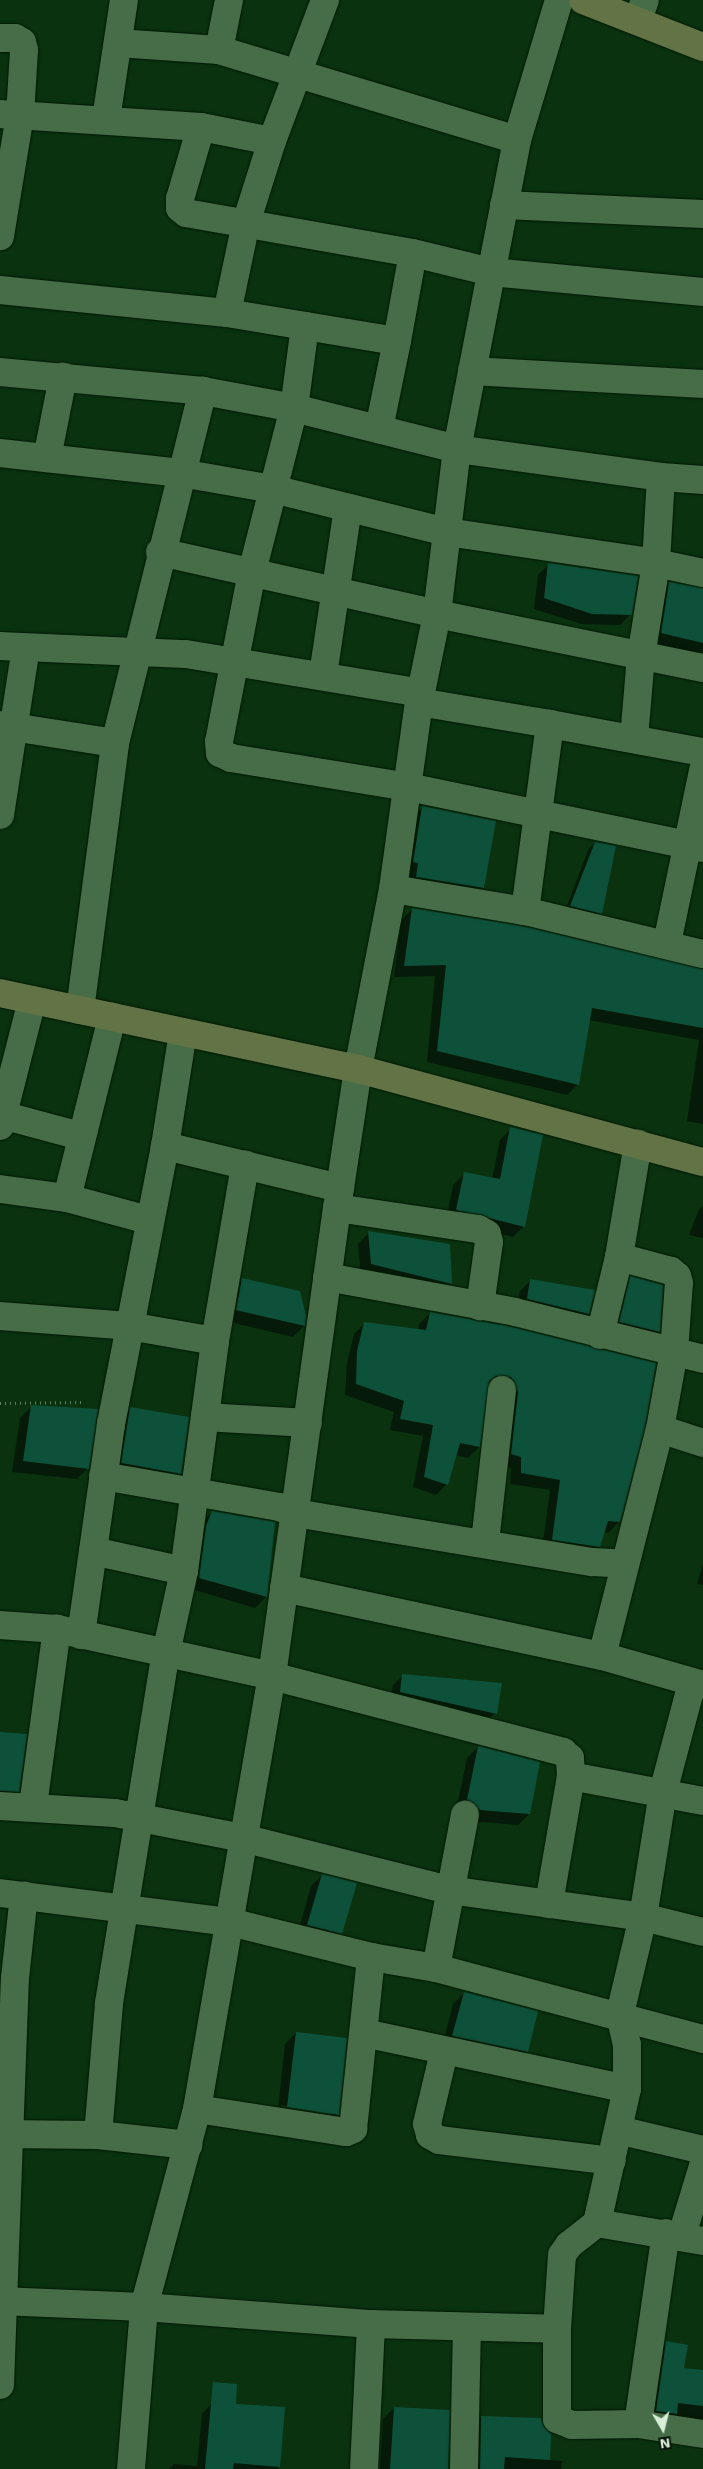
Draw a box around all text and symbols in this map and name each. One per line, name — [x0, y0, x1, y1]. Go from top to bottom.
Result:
north arrow — [638, 2404, 688, 2454]
text: N — [659, 2435, 671, 2452]

